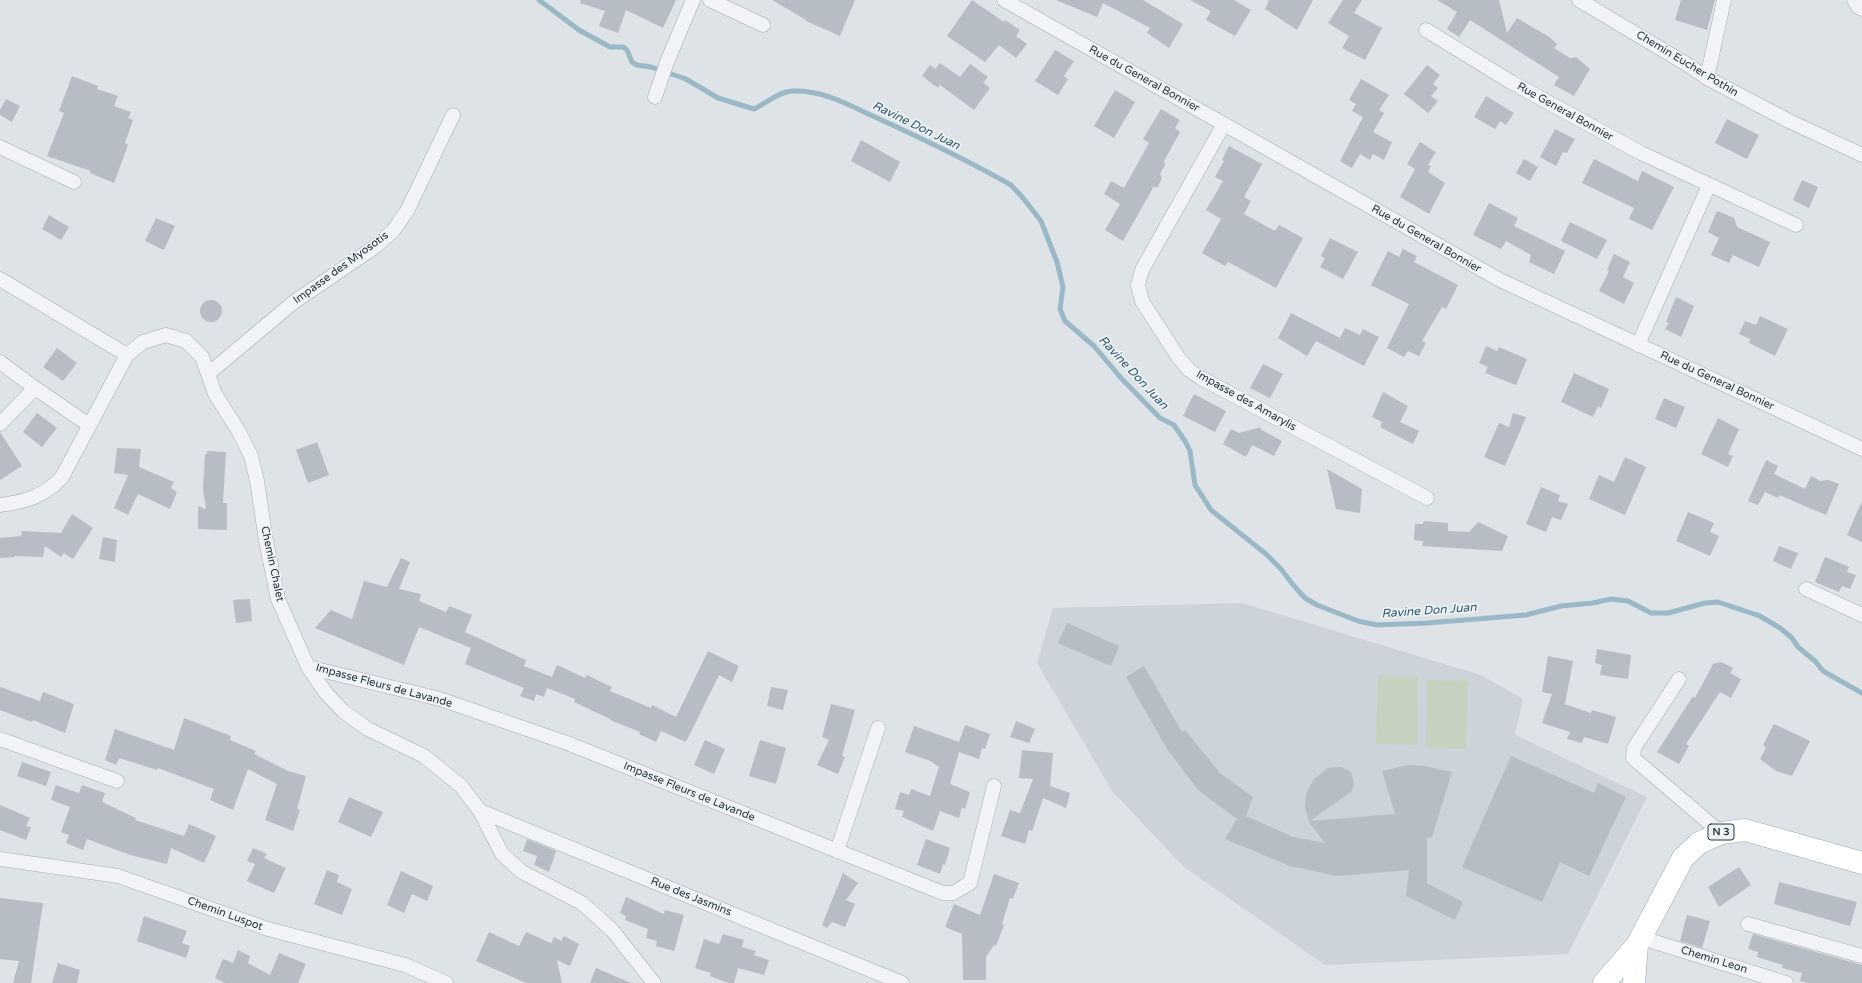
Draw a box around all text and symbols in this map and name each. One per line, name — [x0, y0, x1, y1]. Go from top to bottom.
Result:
street label: Chemin Eucher Pothin — [1634, 28, 1740, 100]
street label: Rue du General Bonnier — [1086, 43, 1202, 115]
street label: Rue General Bonnier — [1515, 80, 1615, 144]
water label: Ravine Don Juan — [870, 99, 962, 153]
street label: Rue du General Bonnier — [1369, 202, 1483, 276]
street label: Impasse des Myosotis — [291, 229, 391, 307]
water label: Ravine Don Juan — [1095, 333, 1171, 413]
street label: Rue du General Bonnier — [1658, 349, 1776, 413]
street label: Impasse des Amarylis — [1194, 368, 1298, 434]
street label: Chemin Chalet — [258, 525, 286, 603]
water label: Ravine Don Juan — [1381, 600, 1477, 622]
street label: Impasse Fleurs de Lavande — [314, 661, 454, 711]
street label: Impasse Fleurs de Lavande — [621, 760, 757, 824]
road number: N 3 — [1708, 824, 1734, 840]
street label: Rue des Jasmins — [649, 875, 733, 919]
street label: Chemin Luspot — [186, 894, 264, 934]
street label: Chemin Leon — [1679, 944, 1749, 976]

